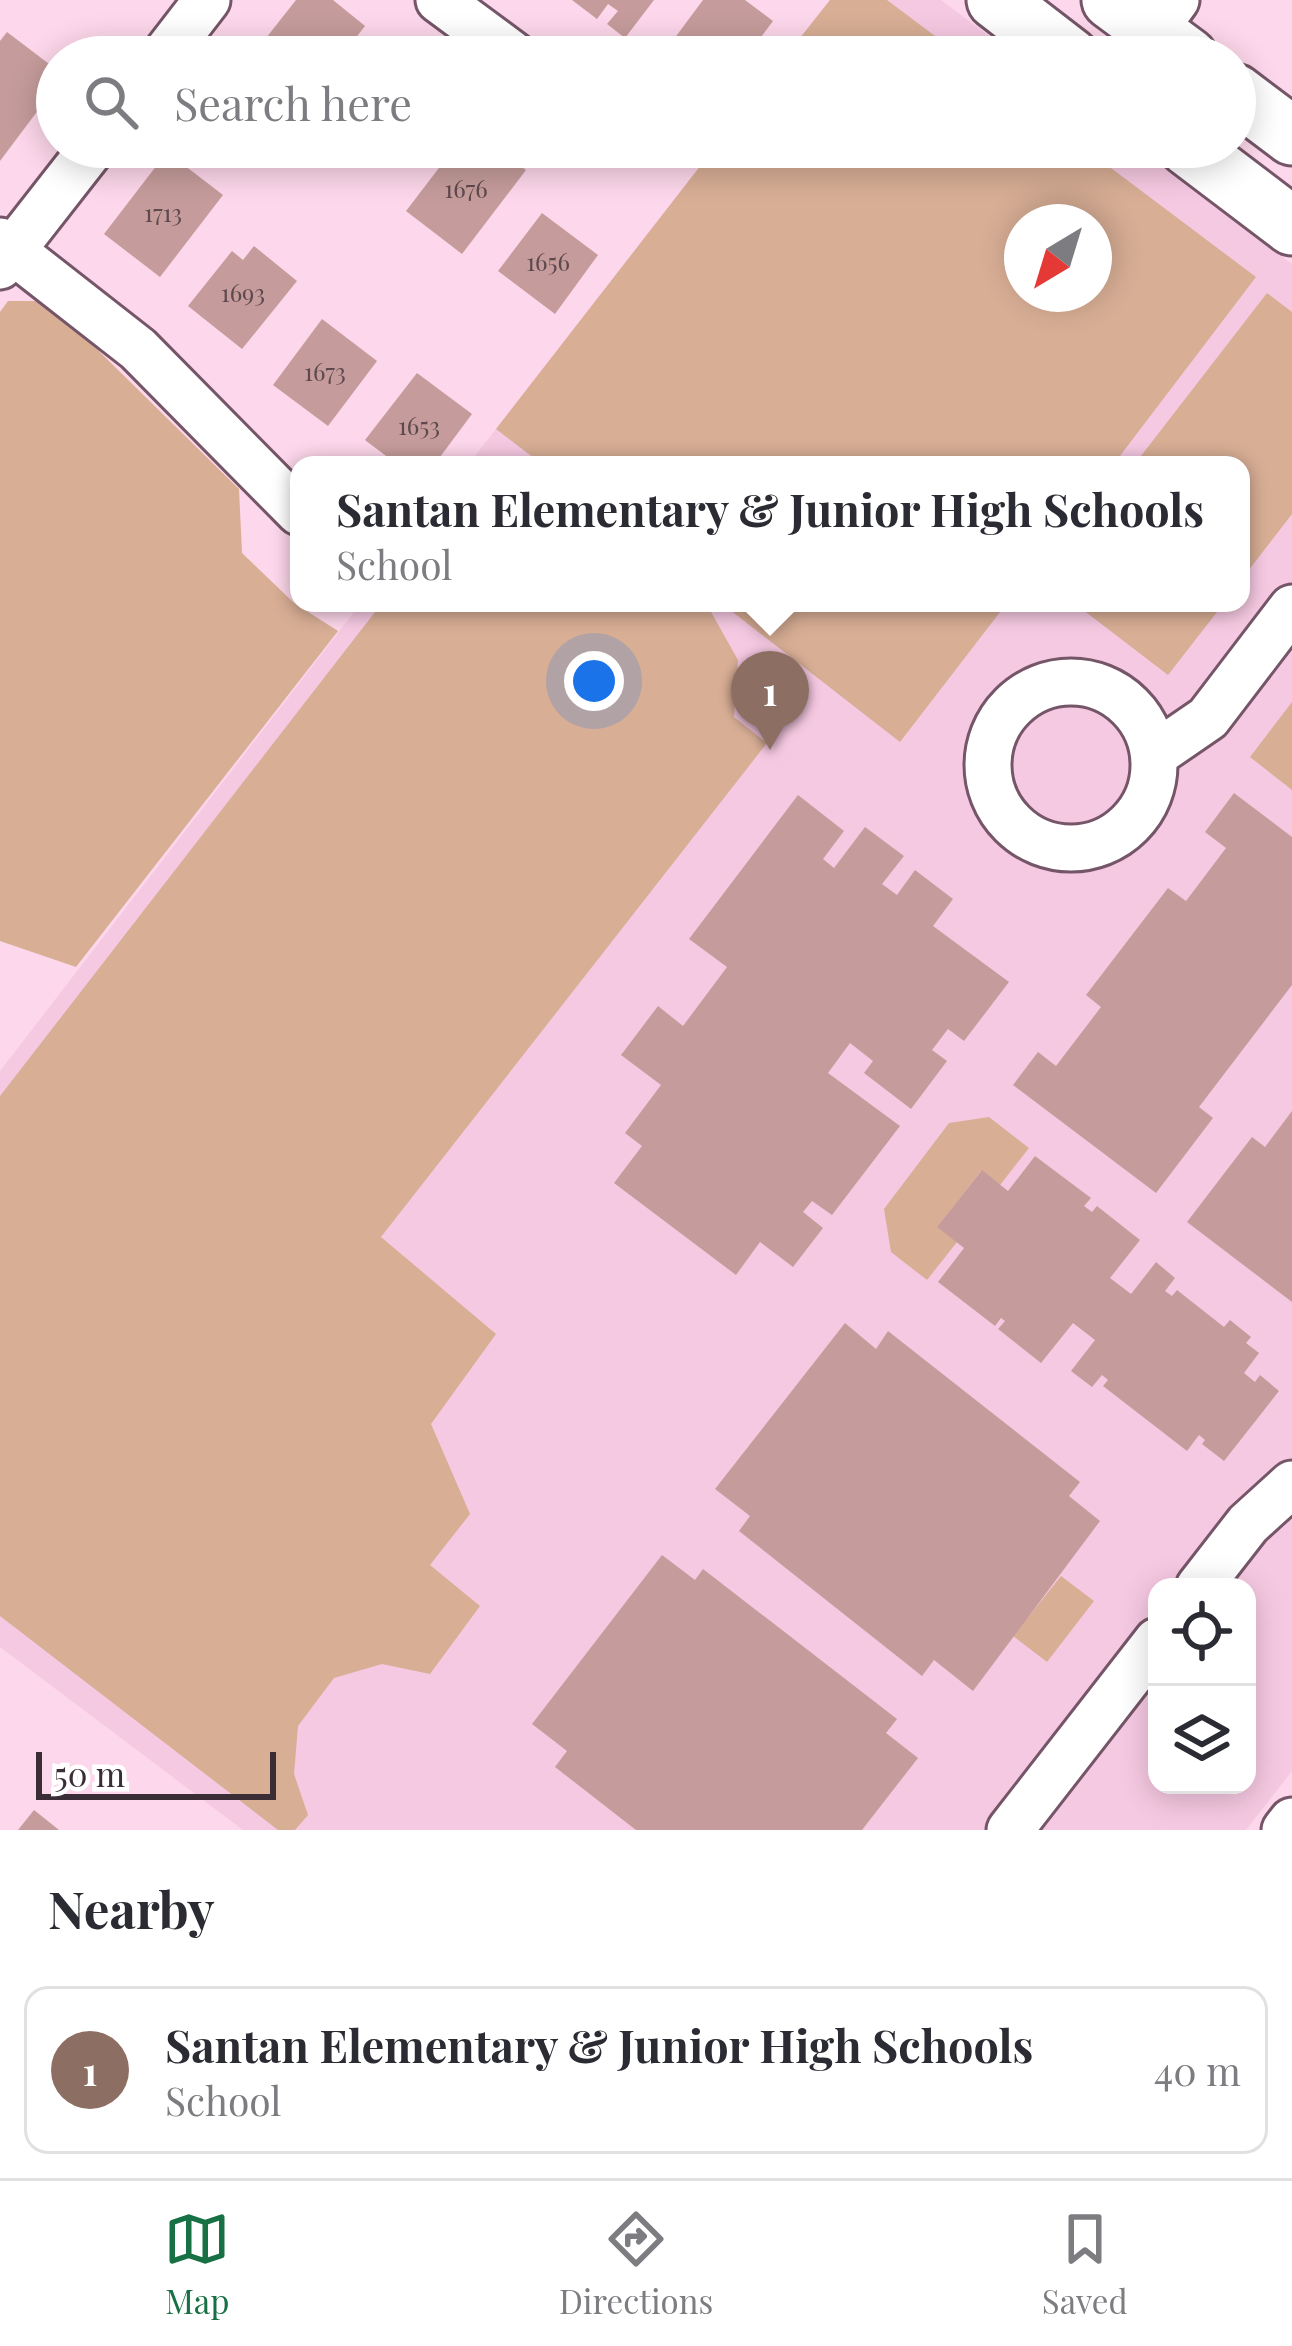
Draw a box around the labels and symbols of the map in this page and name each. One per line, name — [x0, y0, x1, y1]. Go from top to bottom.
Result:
house number: 1676 — [444, 172, 488, 204]
house number: 1713 — [144, 196, 182, 228]
north arrow — [1004, 204, 1112, 312]
house number: 1656 — [526, 245, 570, 277]
house number: 1693 — [221, 276, 265, 308]
house number: 1673 — [304, 355, 346, 387]
house number: 1653 — [398, 409, 440, 441]
your location — [564, 651, 624, 711]
pin: 1 — [731, 651, 809, 750]
scale bar — [36, 1746, 276, 1799]

